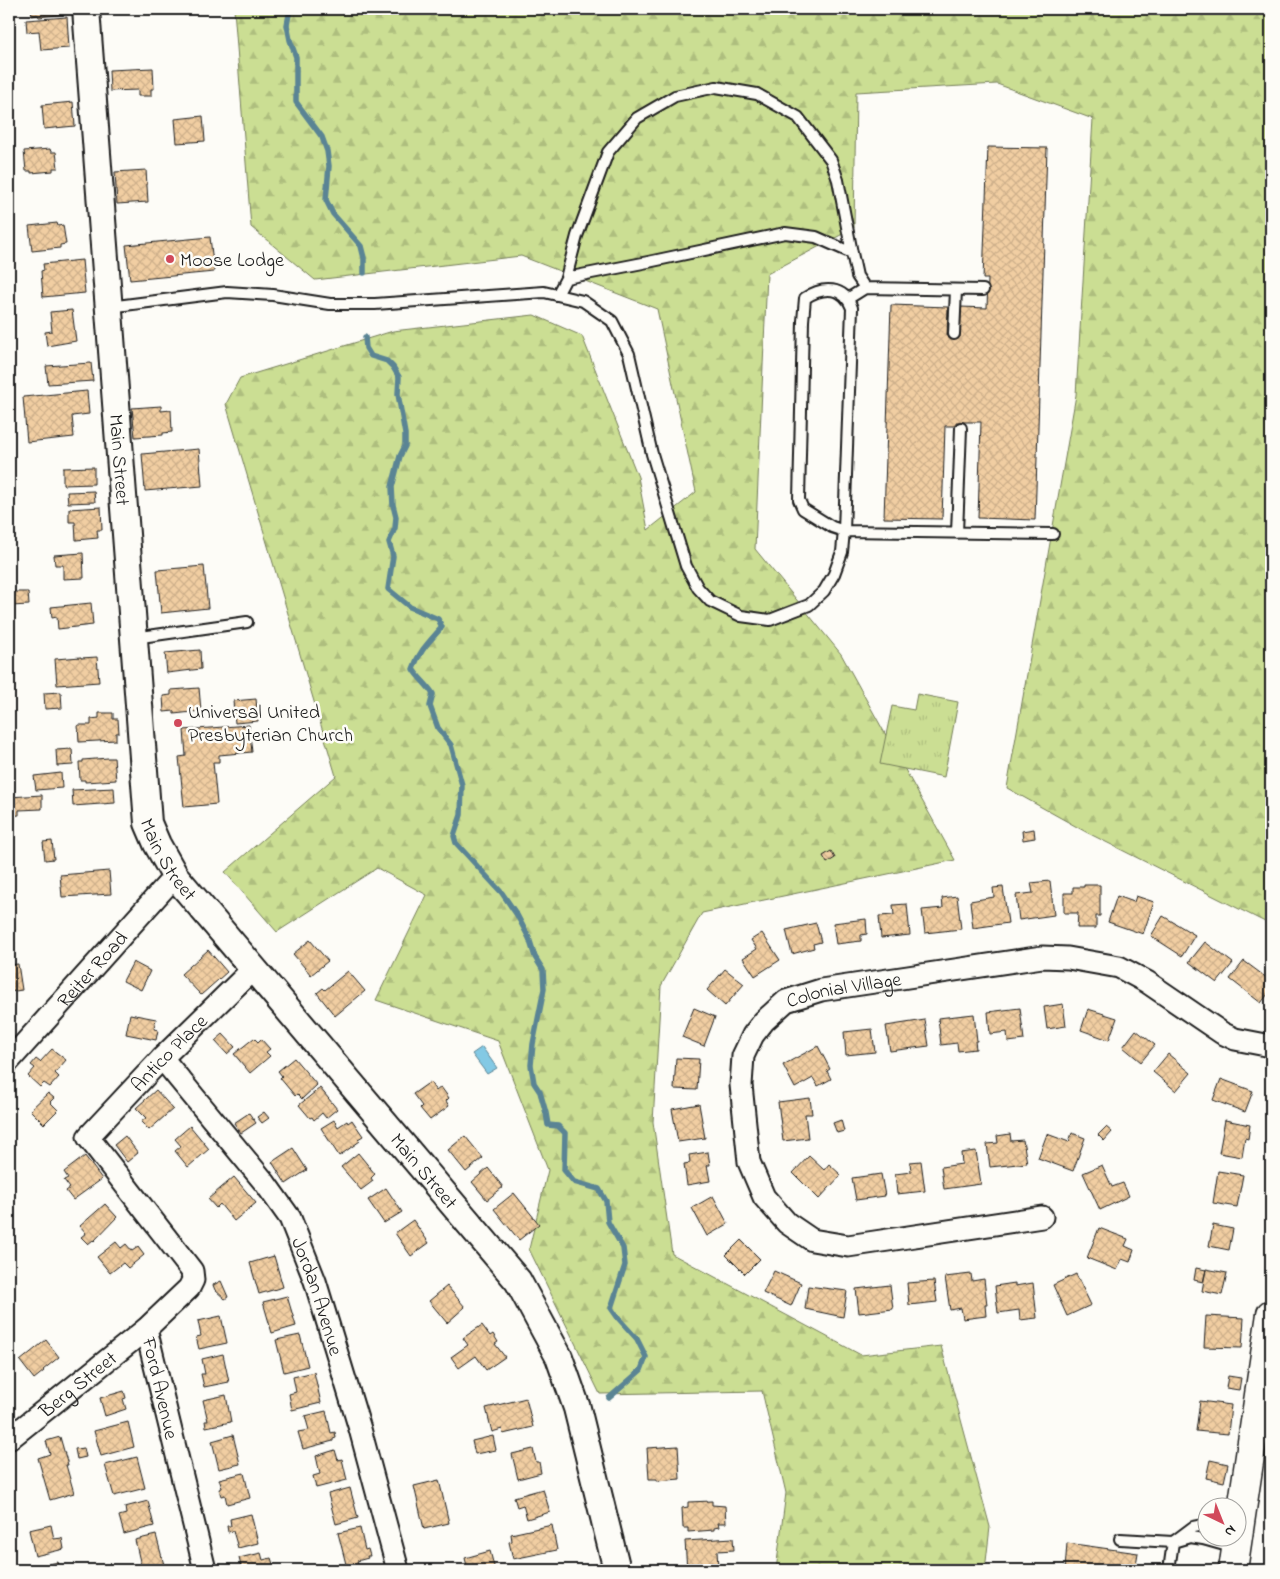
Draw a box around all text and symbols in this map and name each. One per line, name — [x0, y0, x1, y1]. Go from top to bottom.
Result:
place label: Moose Lodge — [180, 247, 284, 277]
marker: Moose Lodge — [164, 253, 176, 265]
street label: Main Street — [100, 413, 136, 507]
place label: Universal United Presbyterian Church — [188, 699, 353, 751]
marker: Universal United Presbyterian Church — [172, 717, 184, 729]
street label: Main Street — [131, 814, 202, 909]
street label: Reiter Road — [51, 926, 136, 1015]
street label: Colonial Village — [783, 966, 903, 1017]
street label: Antico Place — [125, 1009, 216, 1100]
street label: Main Street — [382, 1128, 464, 1217]
street label: Jordan Avenue — [282, 1233, 349, 1359]
street label: Ford Avenue — [133, 1334, 184, 1442]
street label: Berg Street — [33, 1345, 125, 1427]
north arrow — [1198, 1496, 1248, 1546]
text: N — [1219, 1520, 1240, 1541]

